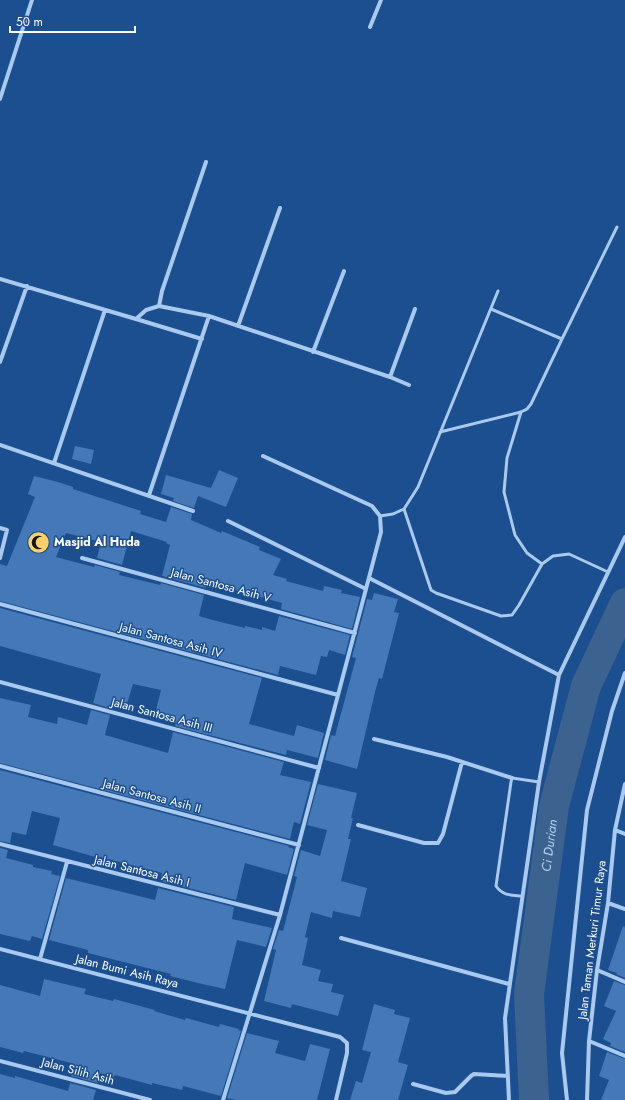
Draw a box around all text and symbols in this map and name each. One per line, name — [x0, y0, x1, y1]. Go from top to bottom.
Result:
scale bar — [10, 8, 135, 34]
text: 50 m — [16, 13, 43, 31]
mosque icon: Masjid Al Huda — [26, 529, 52, 555]
place label: Masjid Al Huda — [54, 533, 140, 551]
street label: Jalan Santosa Asih V — [167, 562, 273, 607]
street label: Jalan Santosa Asih IV — [116, 617, 225, 662]
street label: Jalan Santosa Asih III — [108, 692, 215, 737]
street label: Jalan Santosa Asih II — [99, 774, 203, 818]
water label: Ci Durian — [536, 818, 562, 873]
street label: Jalan Santosa Asih I — [90, 850, 192, 892]
street label: Jalan Taman Merkuri Timur Raya — [573, 859, 611, 1023]
street label: Jalan Bumi Asih Raya — [72, 949, 181, 993]
street label: Jalan Silih Asih — [38, 1052, 116, 1089]

